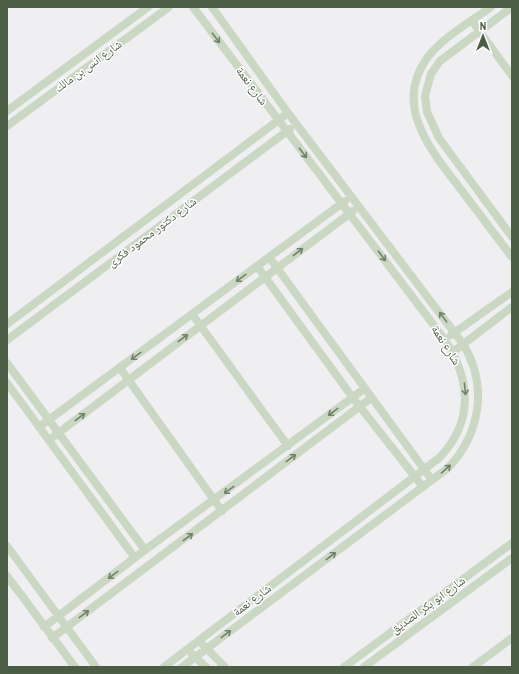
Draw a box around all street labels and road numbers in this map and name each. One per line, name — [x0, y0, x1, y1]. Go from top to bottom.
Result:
street label: شارع انس بن مالك — [51, 36, 125, 96]
street label: شارع نعمة — [232, 64, 272, 109]
street label: شارع دكتور محمود فكرى — [104, 193, 200, 271]
street label: شارع نعمة — [428, 322, 465, 368]
street label: شارع ابو بكر الصديق — [387, 572, 469, 638]
street label: شارع نعمة — [230, 580, 275, 620]

